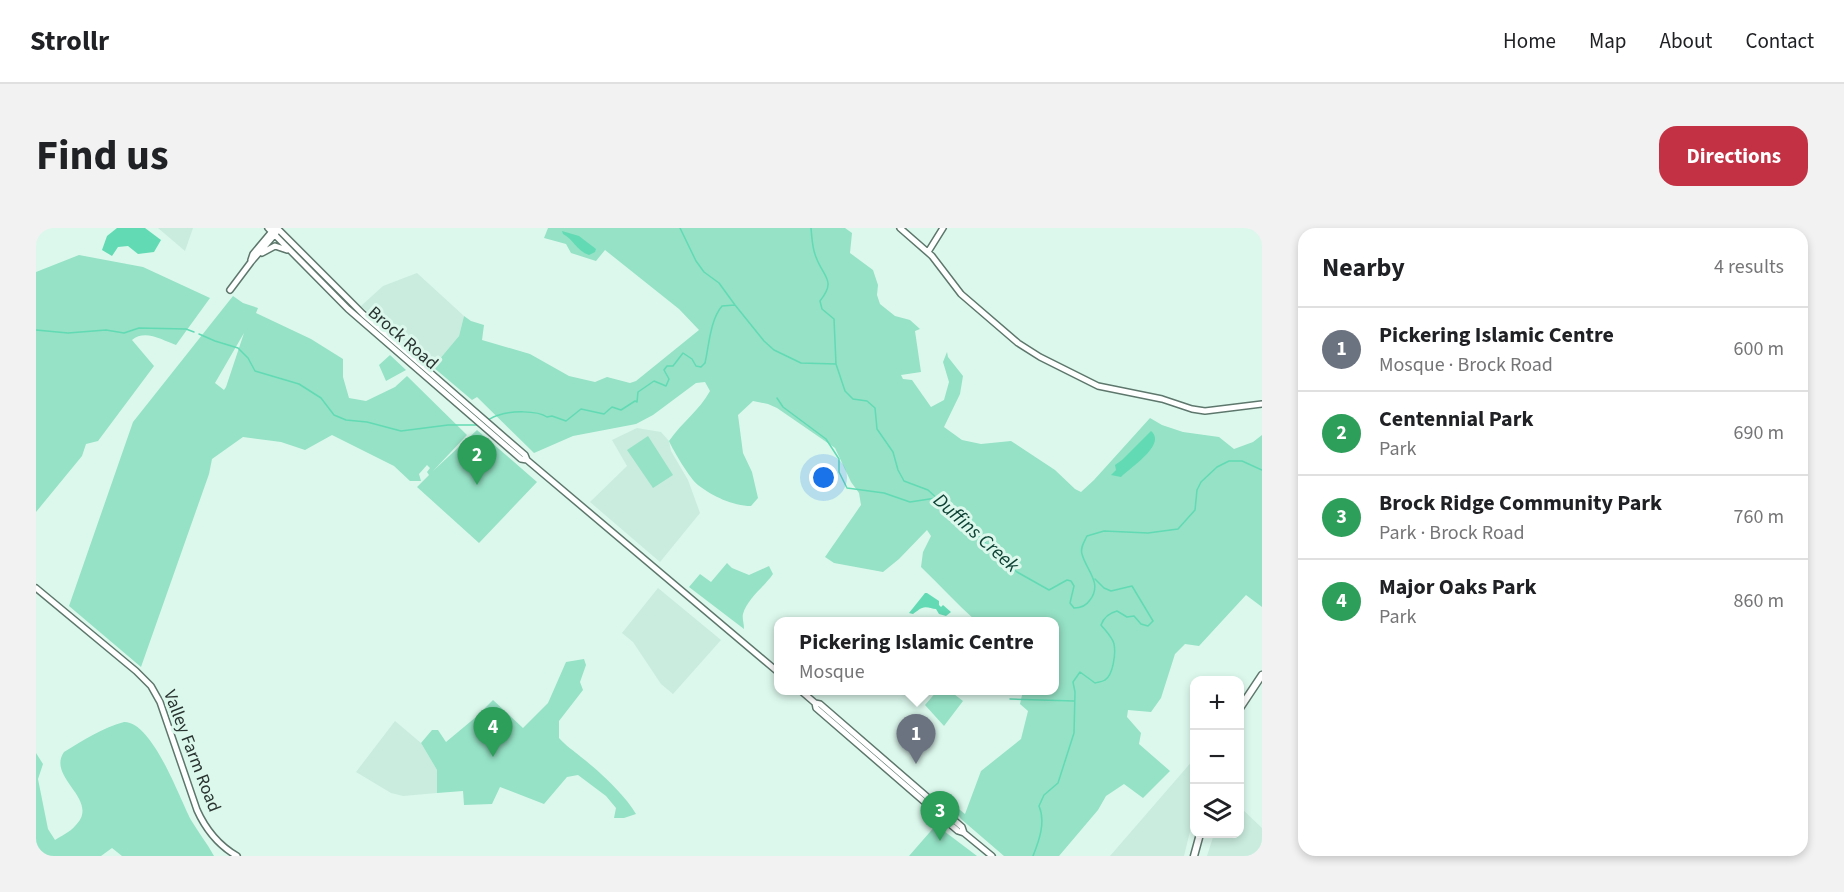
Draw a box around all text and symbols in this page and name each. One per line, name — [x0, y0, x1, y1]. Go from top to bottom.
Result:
text: Strollr — [30, 21, 109, 61]
text: Home — [1503, 26, 1556, 56]
text: Map — [1589, 26, 1627, 56]
text: About — [1660, 26, 1712, 56]
text: Contact — [1745, 26, 1814, 56]
text: Find us — [36, 126, 169, 186]
button: Directions — [1659, 126, 1808, 186]
text: Nearby — [1322, 249, 1405, 286]
text: 4 results — [1714, 253, 1784, 281]
street label: Brock Road — [362, 300, 444, 376]
text: Pickering Islamic Centre — [1379, 319, 1614, 351]
text: 1 — [1336, 335, 1347, 363]
text: 600 m — [1734, 335, 1784, 363]
text: Mosque · Brock Road — [1379, 351, 1553, 379]
text: Centennial Park — [1379, 403, 1534, 435]
text: 2 — [1336, 419, 1347, 447]
text: 690 m — [1734, 419, 1784, 447]
text: Park — [1379, 435, 1416, 463]
pin: 2 — [458, 436, 496, 485]
your location — [809, 463, 838, 492]
water label: Duffins Creek — [927, 487, 1025, 579]
text: Brock Ridge Community Park — [1379, 487, 1662, 519]
text: 3 — [1336, 503, 1347, 531]
text: 760 m — [1734, 503, 1784, 531]
text: Park · Brock Road — [1379, 519, 1525, 547]
text: Major Oaks Park — [1379, 571, 1536, 603]
text: 4 — [1336, 587, 1347, 615]
text: 860 m — [1734, 587, 1784, 615]
text: Park — [1379, 603, 1416, 631]
popup — [774, 617, 1059, 695]
text: Pickering Islamic Centre — [799, 626, 1034, 658]
text: Mosque — [799, 658, 865, 686]
map controls — [1190, 676, 1244, 838]
button: + — [1190, 676, 1244, 730]
street label: Valley Farm Road — [157, 686, 227, 816]
pin: 4 — [474, 708, 512, 757]
pin: 1 — [896, 714, 936, 764]
button: − — [1190, 730, 1244, 784]
button: layers — [1190, 784, 1244, 838]
pin: 3 — [920, 792, 960, 841]

